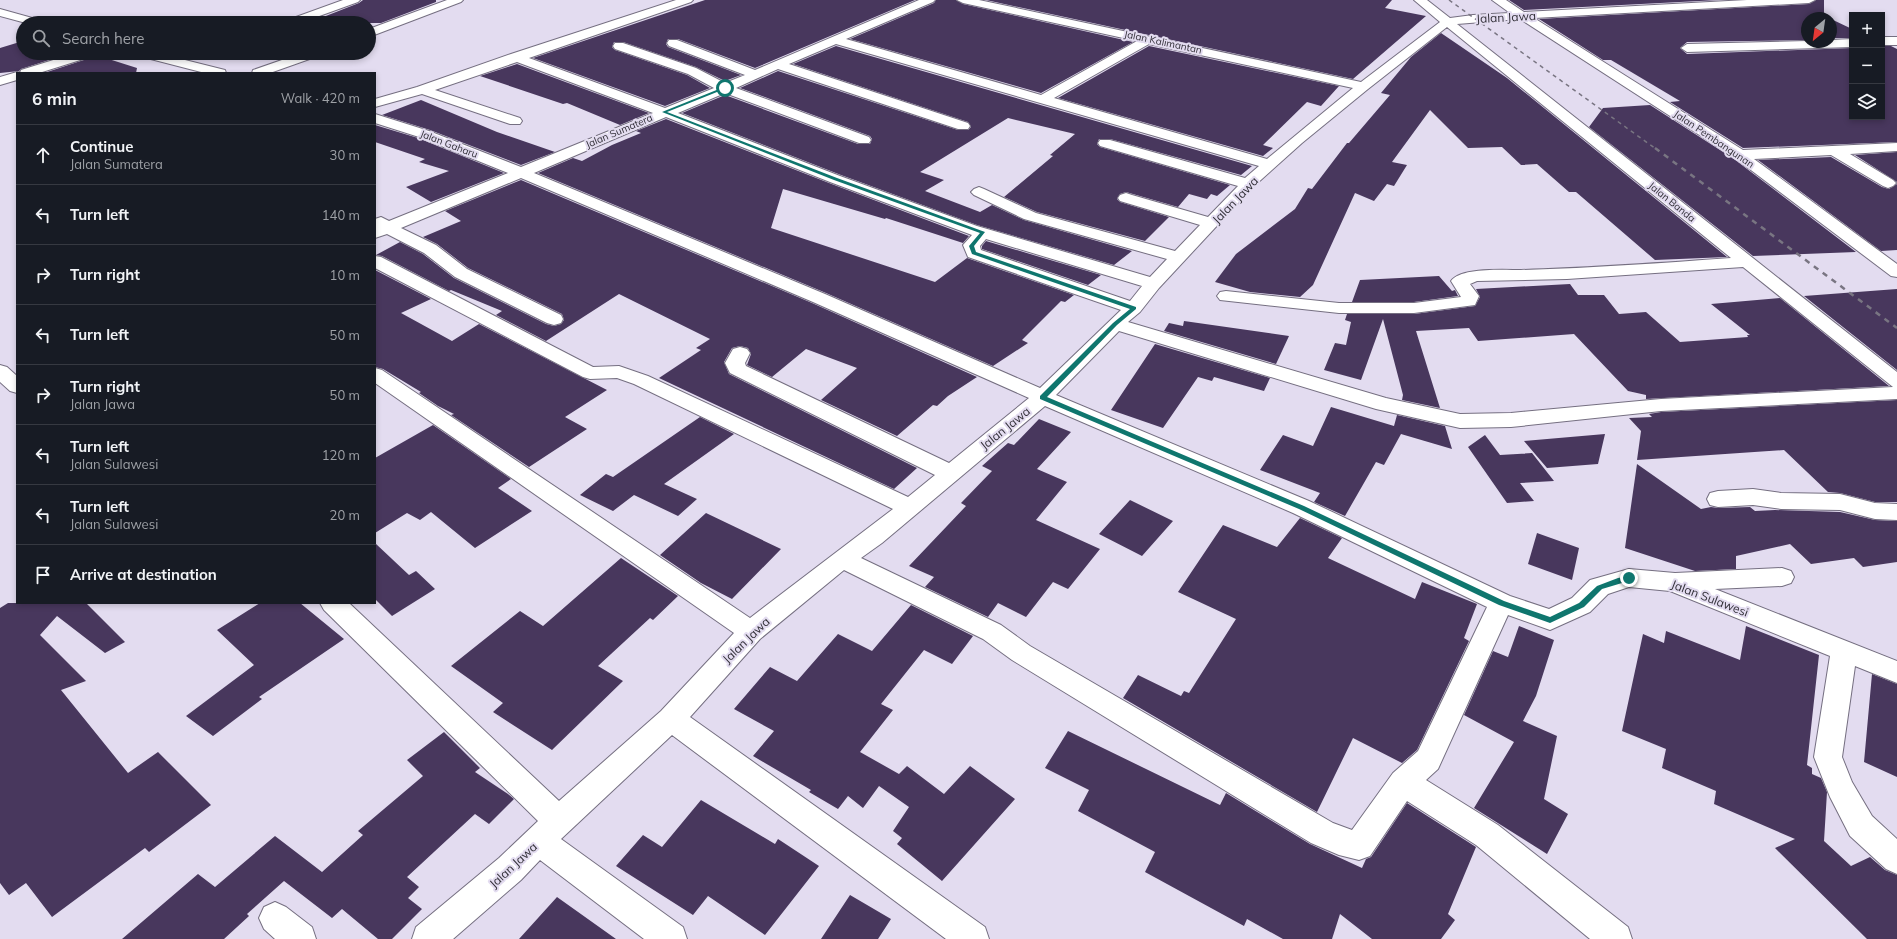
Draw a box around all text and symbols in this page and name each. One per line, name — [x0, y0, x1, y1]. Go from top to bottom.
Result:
street label: Jalan Jawa — [1476, 8, 1536, 26]
north arrow — [1801, 12, 1837, 48]
map controls — [1849, 12, 1885, 120]
button: + — [1849, 12, 1885, 48]
search box — [16, 16, 376, 60]
icon: search — [30, 27, 52, 49]
street label: Jalan Kalimantan — [1123, 27, 1203, 57]
text: Search here — [62, 29, 144, 48]
button: − — [1849, 48, 1885, 84]
route start — [716, 79, 734, 97]
button: layers — [1849, 84, 1885, 120]
text: 6 min — [32, 88, 77, 109]
text: Walk · 420 m — [281, 90, 360, 106]
street label: Jalan Pembangunan — [1671, 107, 1757, 171]
street label: Jalan Sumatera — [584, 111, 654, 151]
street label: Jalan Gaharu — [418, 127, 480, 161]
text: Continue — [70, 137, 133, 156]
icon: ahead — [32, 144, 54, 166]
text: 30 m — [330, 147, 360, 163]
text: Jalan Sumatera — [70, 156, 163, 172]
street label: Jalan Jawa — [1209, 173, 1261, 227]
street label: Jalan Banda — [1646, 179, 1698, 225]
icon: left — [32, 204, 54, 226]
text: Turn left — [70, 205, 129, 224]
text: 140 m — [322, 207, 360, 223]
icon: right — [32, 264, 54, 286]
text: Turn right — [70, 265, 140, 284]
text: 10 m — [330, 267, 360, 283]
icon: left — [32, 324, 54, 346]
text: Turn left — [70, 325, 129, 344]
text: 50 m — [330, 327, 360, 343]
text: Turn right — [70, 377, 140, 396]
icon: right — [32, 384, 54, 406]
text: 50 m — [330, 387, 360, 403]
text: Jalan Jawa — [70, 396, 135, 412]
street label: Jalan Jawa — [977, 403, 1033, 453]
text: Turn left — [70, 437, 129, 456]
icon: left — [32, 444, 54, 466]
text: 120 m — [322, 447, 360, 463]
text: Jalan Sulawesi — [70, 456, 158, 472]
text: Turn left — [70, 497, 129, 516]
icon: left — [32, 504, 54, 526]
text: 20 m — [330, 507, 360, 523]
text: Jalan Sulawesi — [70, 516, 158, 532]
icon: arrive — [32, 564, 54, 586]
text: Arrive at destination — [70, 565, 217, 584]
route end — [1620, 569, 1638, 587]
street label: Jalan Sulawesi — [1669, 576, 1751, 620]
street label: Jalan Jawa — [719, 614, 773, 666]
street label: Jalan Jawa — [486, 839, 540, 891]

